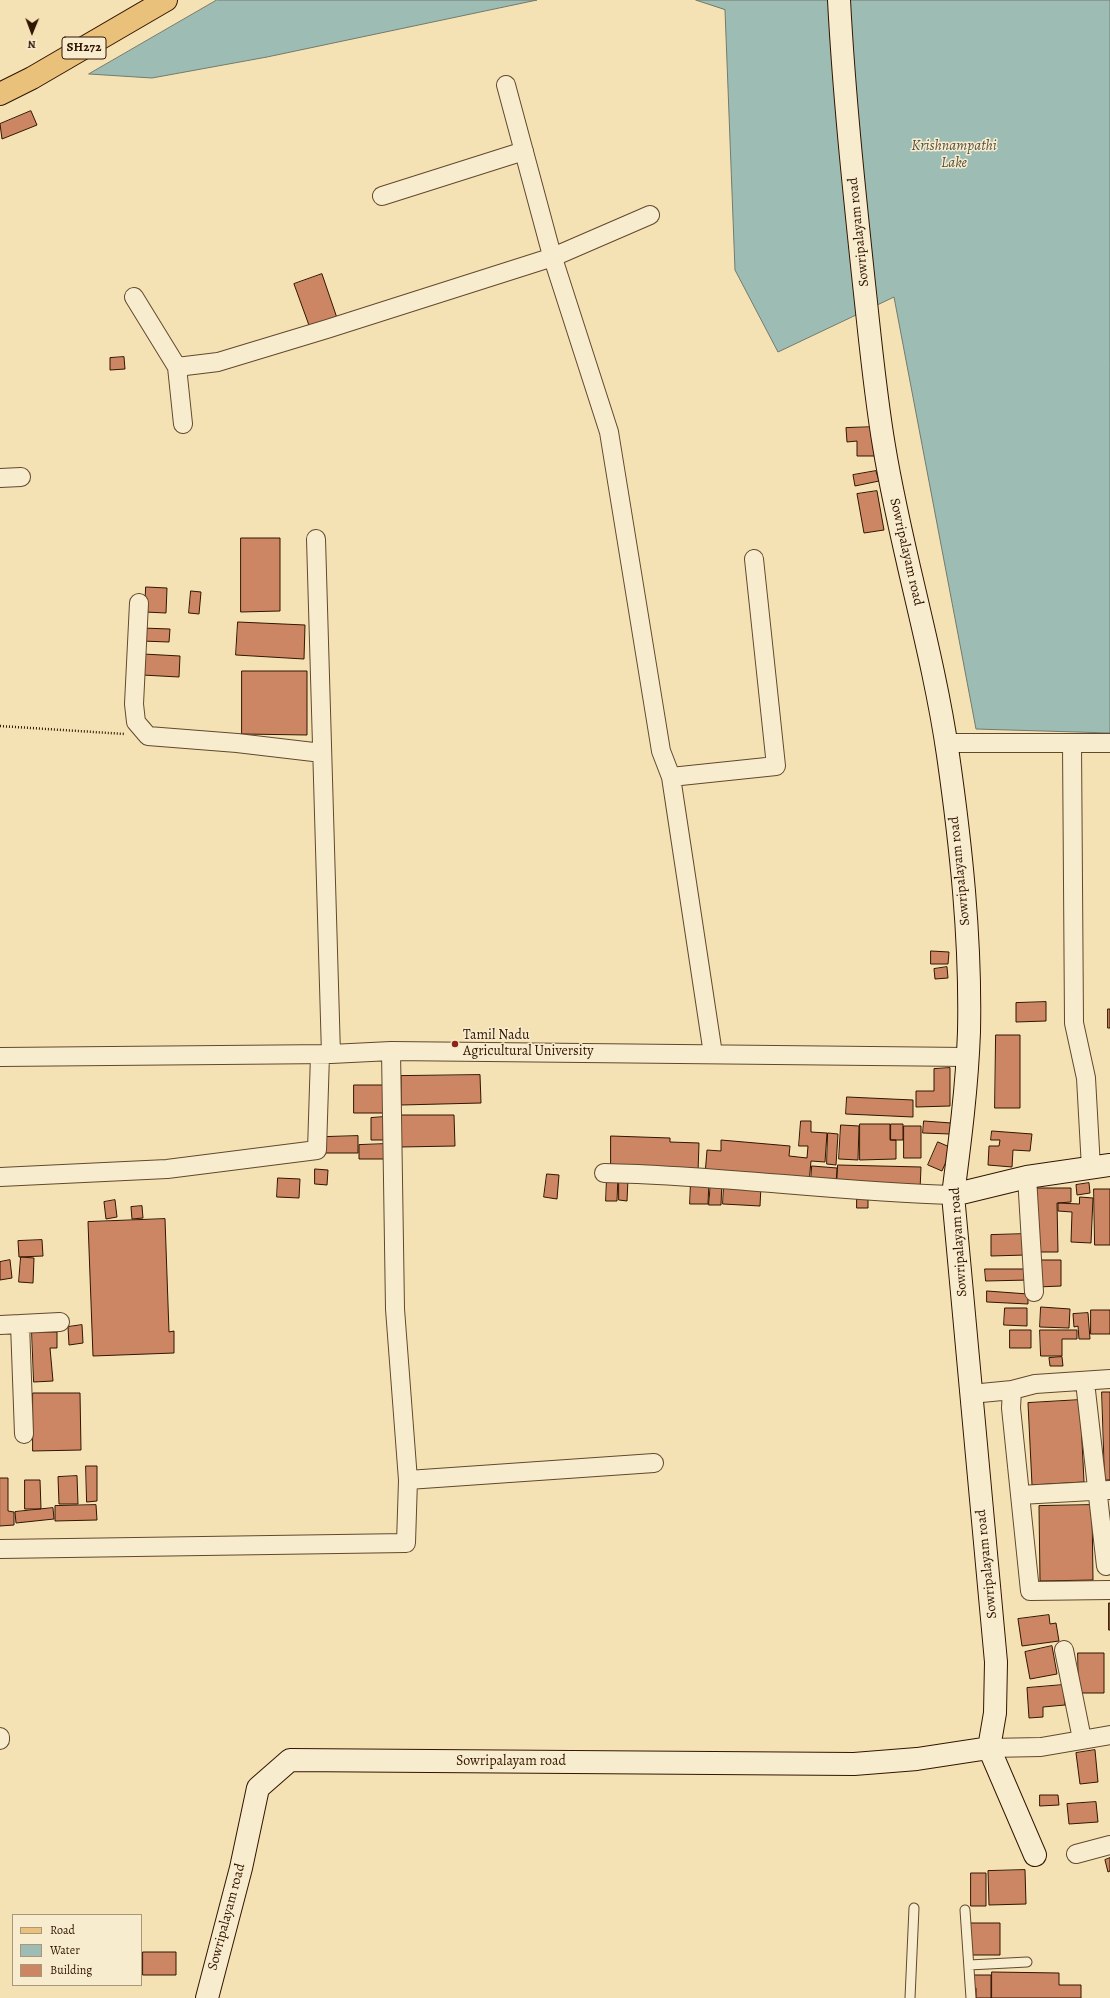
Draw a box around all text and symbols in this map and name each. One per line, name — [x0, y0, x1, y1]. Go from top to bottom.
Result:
north arrow — [12, 12, 52, 52]
text: N — [28, 37, 36, 52]
road number: SH272 — [62, 37, 106, 59]
water label: Krishnampathi Lake — [911, 137, 997, 172]
street label: Sowripalayam road — [845, 176, 873, 288]
street label: Sowripalayam road — [885, 497, 927, 607]
street label: Sowripalayam road — [946, 815, 974, 927]
place label: Tamil Nadu Agricultural University — [463, 1028, 594, 1060]
marker: Tamil Nadu Agricultural University — [450, 1039, 460, 1049]
street label: Sowripalayam road — [947, 1187, 971, 1297]
street label: Sowripalayam road — [973, 1508, 1001, 1620]
street label: Sowripalayam road — [456, 1754, 566, 1770]
street label: Sowripalayam road — [205, 1862, 249, 1972]
legend — [12, 1914, 142, 1986]
text: Road — [50, 1922, 75, 1938]
text: Water — [50, 1942, 80, 1958]
text: Building — [50, 1962, 92, 1978]

